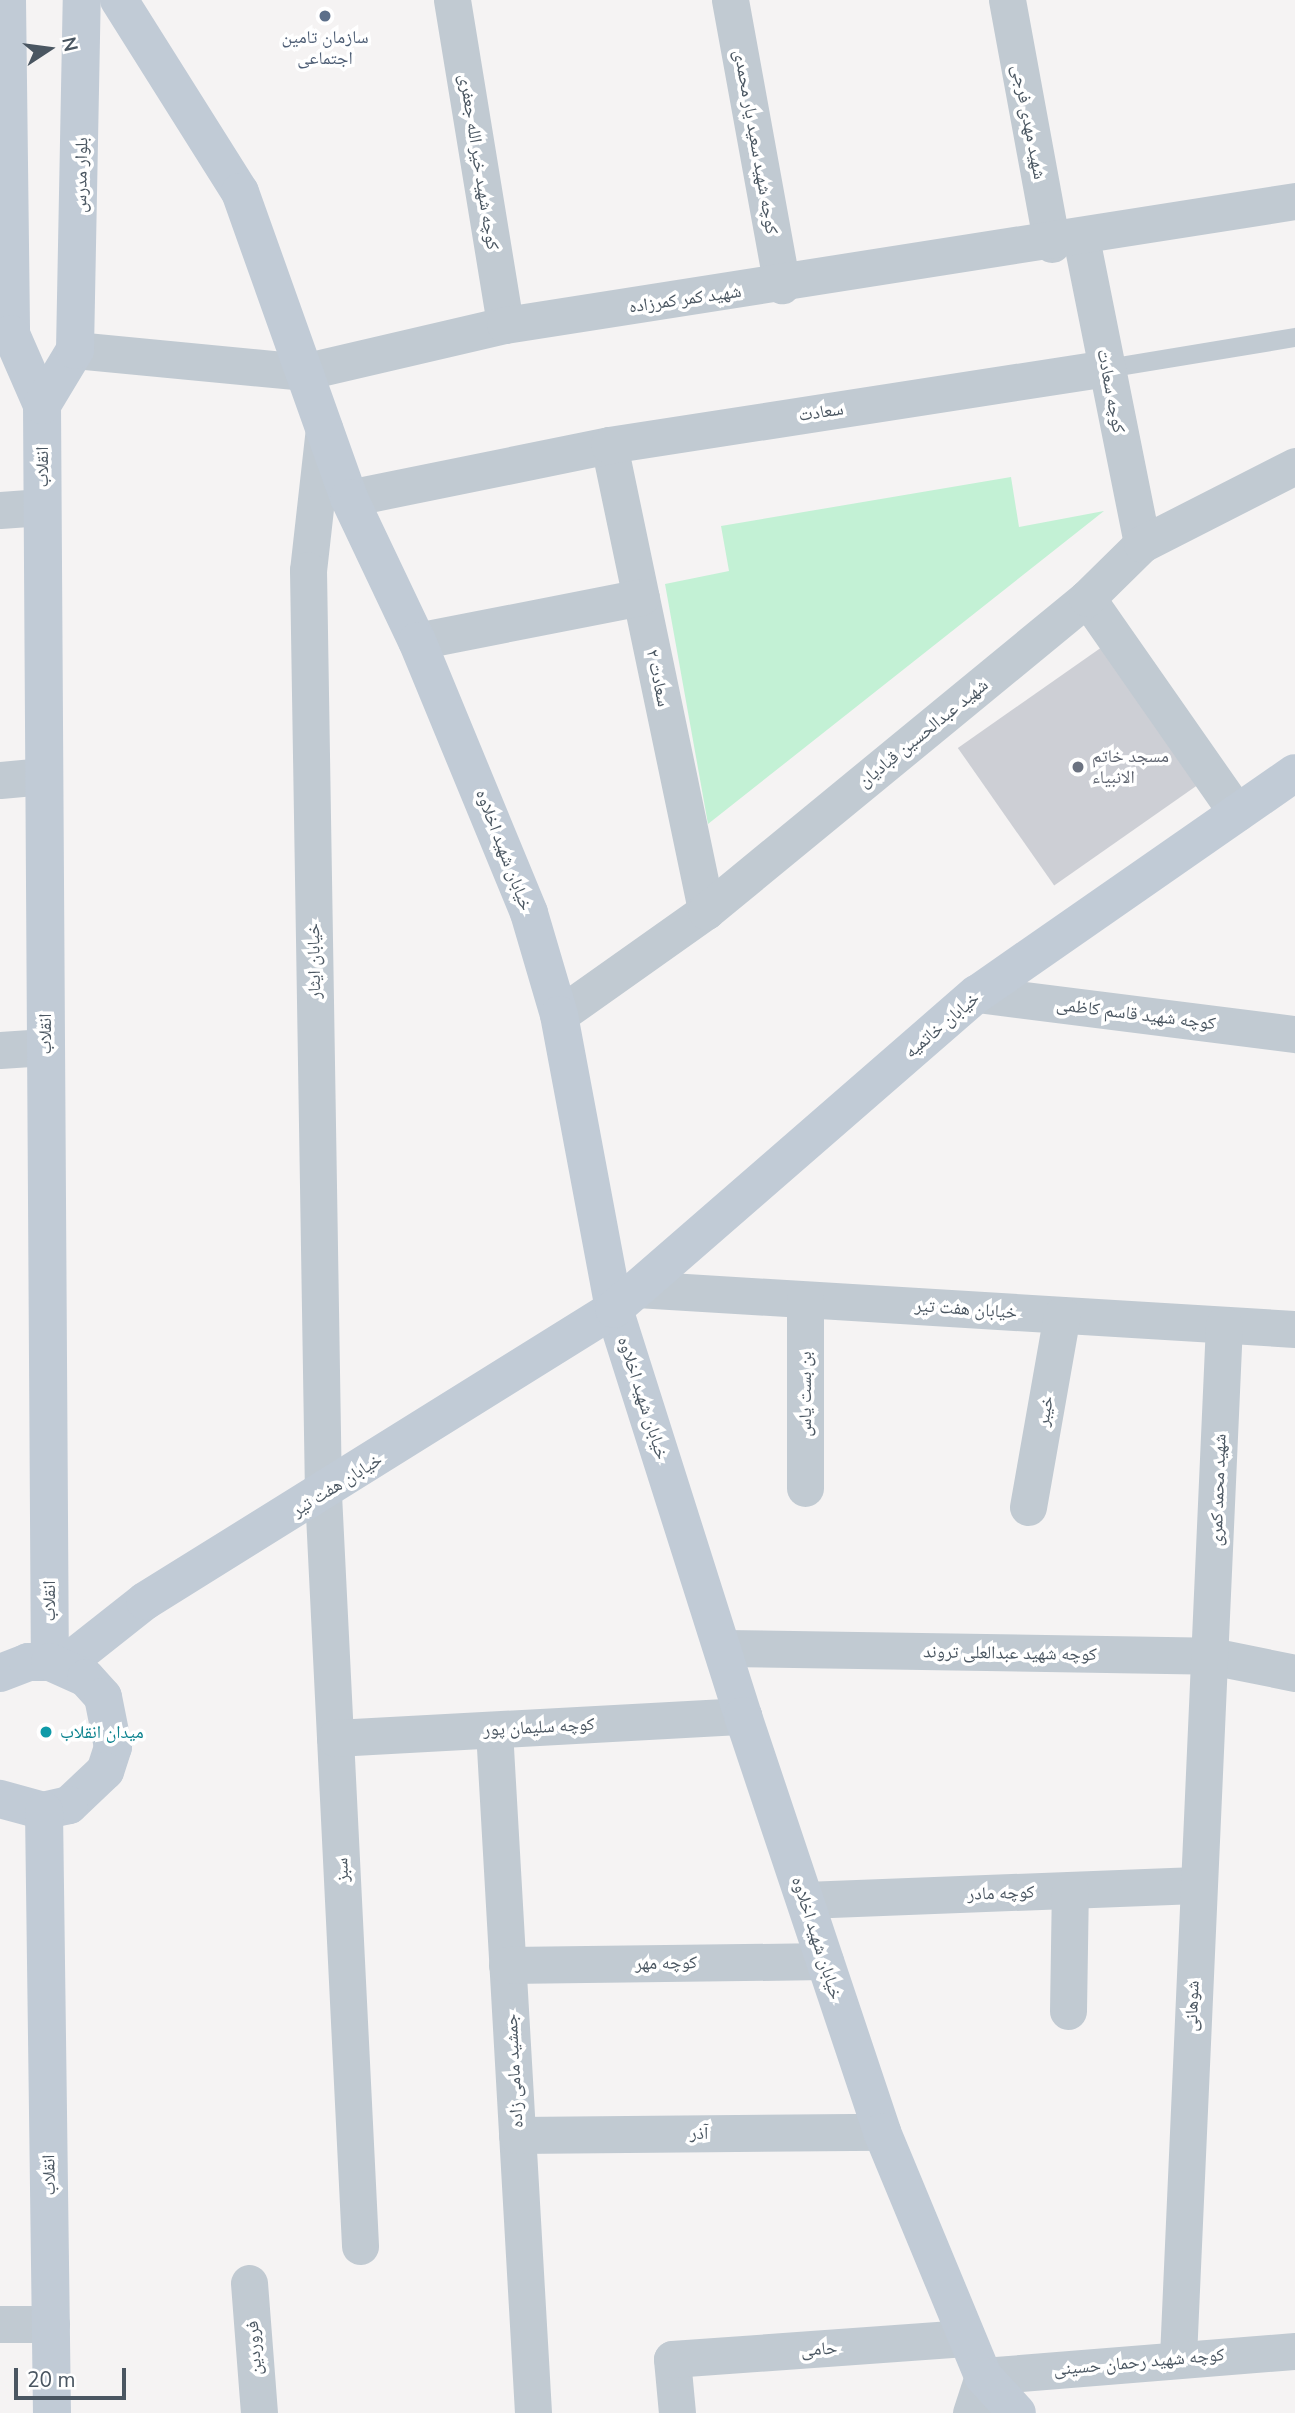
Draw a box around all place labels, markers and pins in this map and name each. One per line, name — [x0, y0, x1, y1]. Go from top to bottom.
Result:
marker: سازمان تامین اجتماعی — [317, 8, 333, 24]
place label: سازمان تامین اجتماعی — [281, 27, 369, 70]
place label: مسجد خاتم الانبیاء — [1092, 746, 1169, 788]
marker: مسجد خاتم الانبیاء — [1070, 759, 1086, 775]
place label: میدان انقلاب — [60, 1721, 144, 1743]
marker: میدان انقلاب — [38, 1724, 54, 1740]

